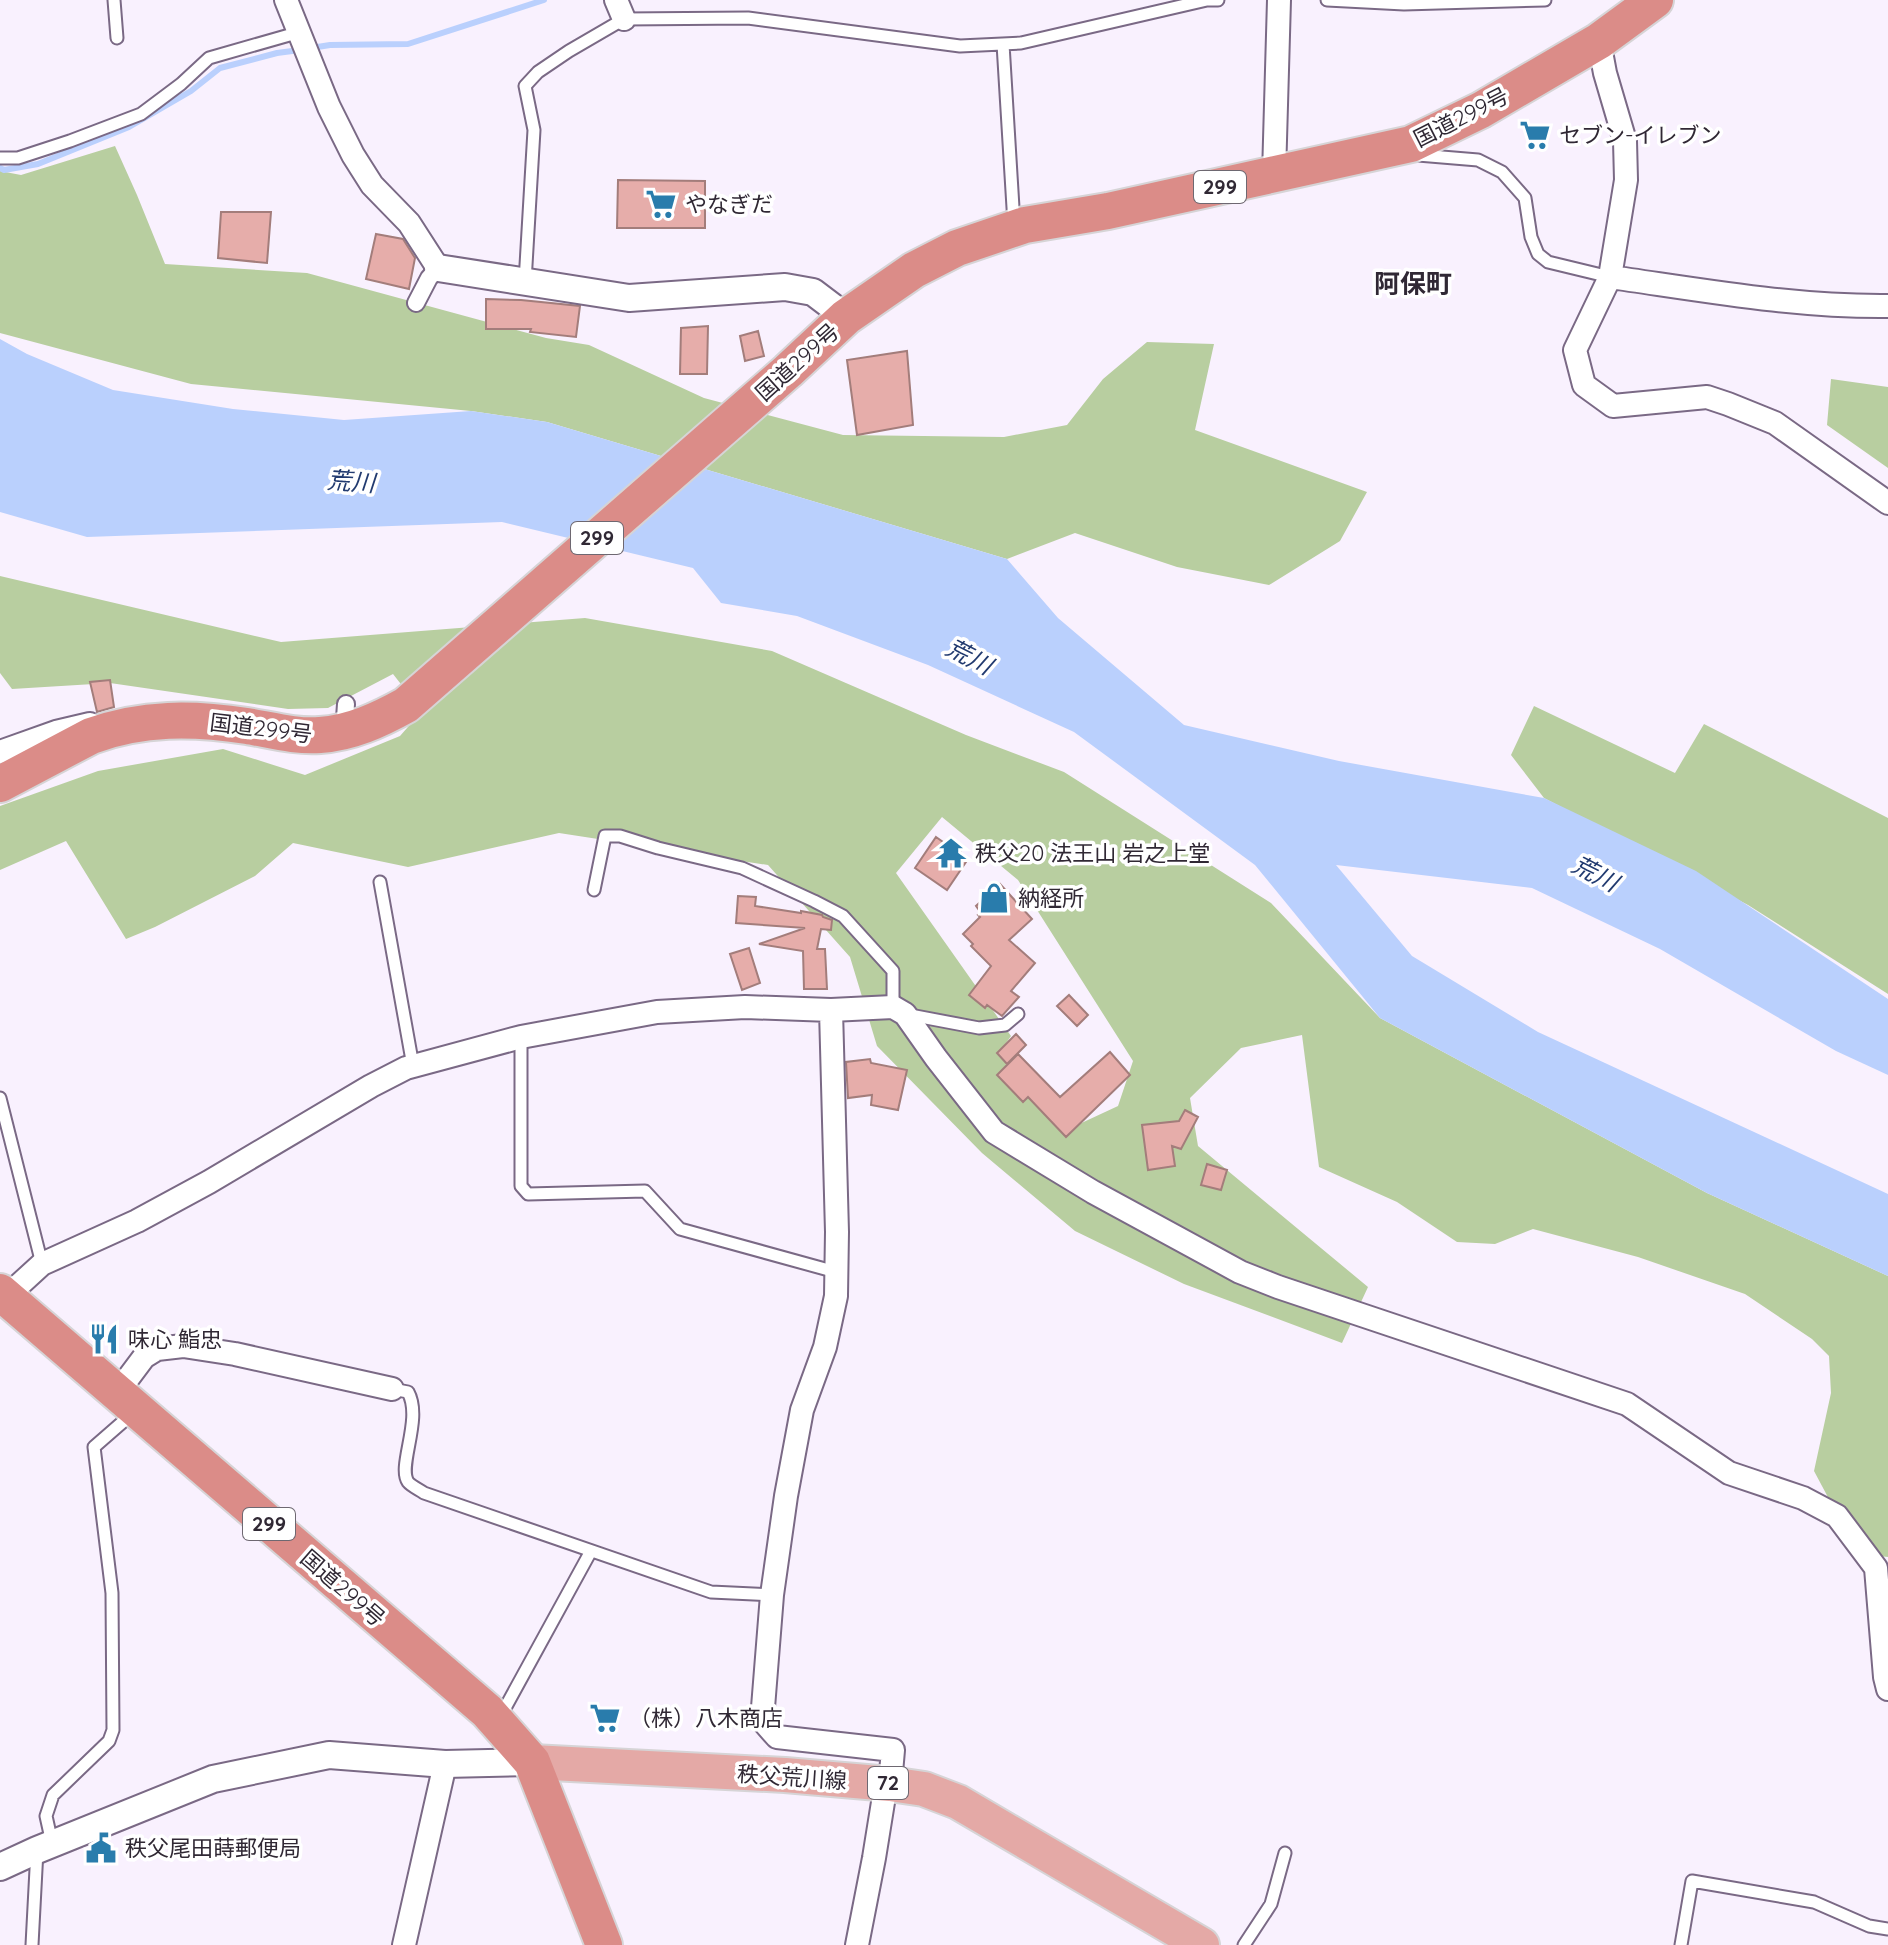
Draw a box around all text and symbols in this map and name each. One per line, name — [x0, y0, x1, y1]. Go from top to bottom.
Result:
street label: 国道299号 — [1409, 81, 1513, 153]
supermarket icon: セブン-イレブン — [1518, 118, 1552, 152]
place label: セブン-イレブン — [1559, 121, 1722, 149]
road number: 299 — [1194, 171, 1246, 203]
supermarket icon: やなぎだ — [644, 187, 678, 221]
place label: やなぎだ — [685, 190, 773, 218]
district label: 阿保町 — [1374, 267, 1452, 300]
street label: 国道299号 — [749, 317, 845, 407]
water label: 荒川 — [326, 464, 379, 498]
road number: 299 — [571, 522, 623, 554]
water label: 荒川 — [941, 632, 1000, 682]
street label: 国道299号 — [208, 708, 314, 748]
temple icon: 秩父20 法王山 岩之上堂 — [934, 836, 968, 870]
place label: 秩父20 法王山 岩之上堂 — [975, 839, 1210, 867]
water label: 荒川 — [1567, 849, 1626, 899]
shop icon: 納経所 — [977, 881, 1011, 915]
place label: 納経所 — [1018, 884, 1084, 912]
restaurant icon: 味心 鮨忠 — [87, 1322, 121, 1356]
place label: 味心 鮨忠 — [128, 1325, 222, 1353]
road number: 299 — [243, 1508, 295, 1540]
street label: 国道299号 — [295, 1544, 391, 1632]
supermarket icon: （株）八木商店 — [588, 1701, 622, 1735]
place label: （株）八木商店 — [629, 1704, 783, 1732]
street label: 秩父荒川線 — [736, 1759, 848, 1795]
road number: 72 — [868, 1767, 908, 1799]
public building icon: 秩父尾田蒔郵便局 — [84, 1831, 118, 1865]
place label: 秩父尾田蒔郵便局 — [125, 1834, 301, 1862]

